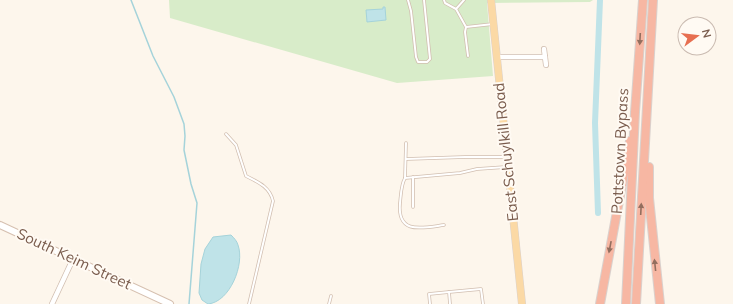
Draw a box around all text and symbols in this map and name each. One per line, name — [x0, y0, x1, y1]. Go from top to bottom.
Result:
north arrow — [677, 16, 717, 56]
text: N — [699, 28, 714, 39]
one-way arrow — [637, 33, 644, 45]
street label: East Schuylkill Road — [489, 82, 522, 222]
street label: Pottstown Bypass — [607, 88, 632, 214]
one-way arrow — [638, 203, 645, 215]
street label: South Keim Street — [14, 224, 134, 293]
one-way arrow — [607, 241, 613, 253]
one-way arrow — [652, 259, 659, 271]

